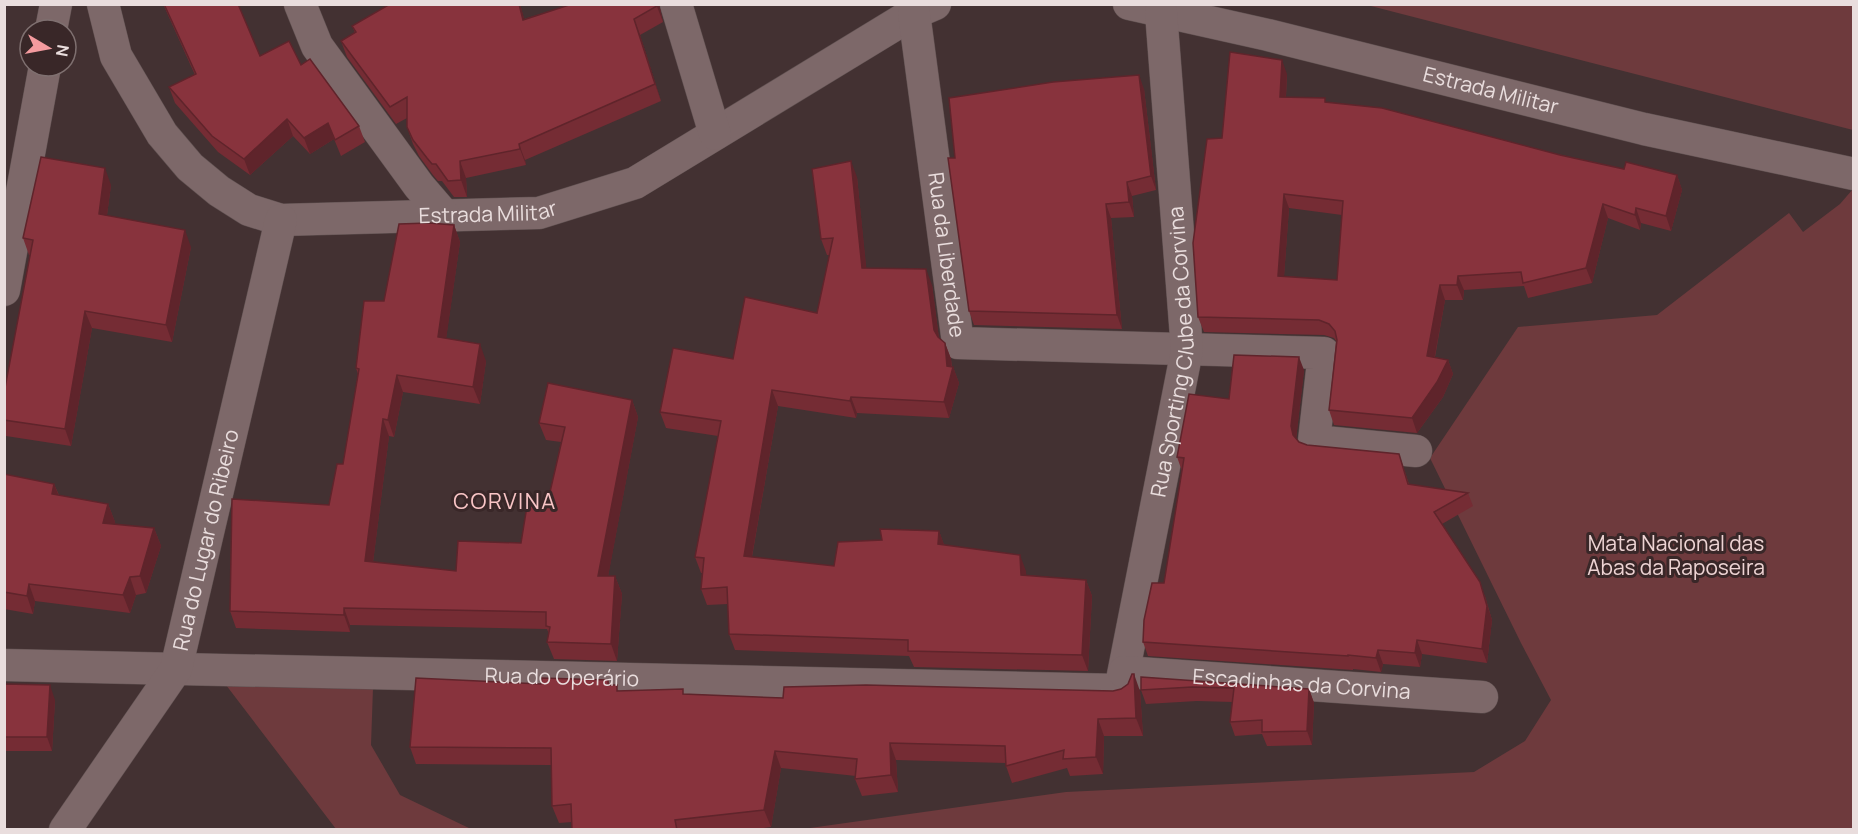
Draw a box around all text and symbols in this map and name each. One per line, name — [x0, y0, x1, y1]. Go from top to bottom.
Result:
north arrow — [18, 18, 78, 78]
text: N — [51, 43, 75, 58]
street label: Estrada Militar — [1420, 59, 1562, 120]
street label: Rua da Liberdade — [922, 170, 972, 339]
street label: Estrada Militar — [418, 193, 561, 229]
street label: Rua Sporting Clube da Corvina — [1143, 205, 1200, 499]
street label: Rua do Lugar do Ribeiro — [166, 426, 245, 653]
district label: CORVINA — [453, 486, 557, 516]
park label: Mata Nacional das Abas da Raposeira — [1587, 529, 1765, 581]
street label: Rua do Operário — [484, 661, 639, 692]
street label: Escadinhas da Corvina — [1192, 662, 1412, 705]

